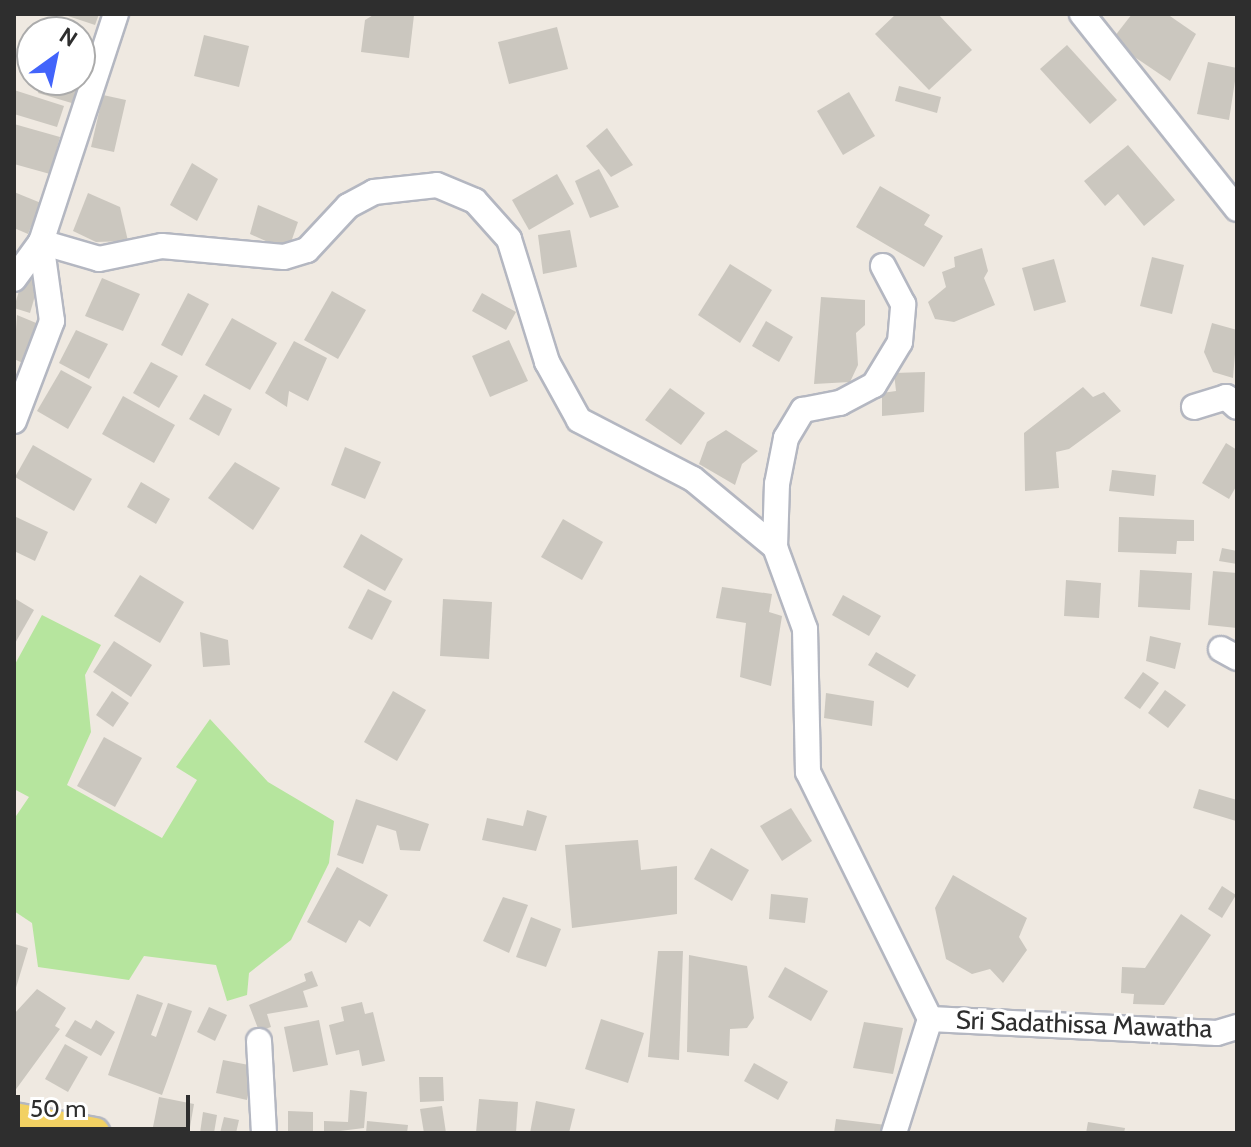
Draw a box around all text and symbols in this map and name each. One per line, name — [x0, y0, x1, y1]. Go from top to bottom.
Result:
north arrow — [16, 16, 96, 96]
text: N — [54, 22, 82, 53]
street label: Sri Sadathissa Mawatha — [955, 1005, 1213, 1045]
scale bar — [20, 1079, 194, 1129]
text: 50 m — [30, 1094, 86, 1123]

